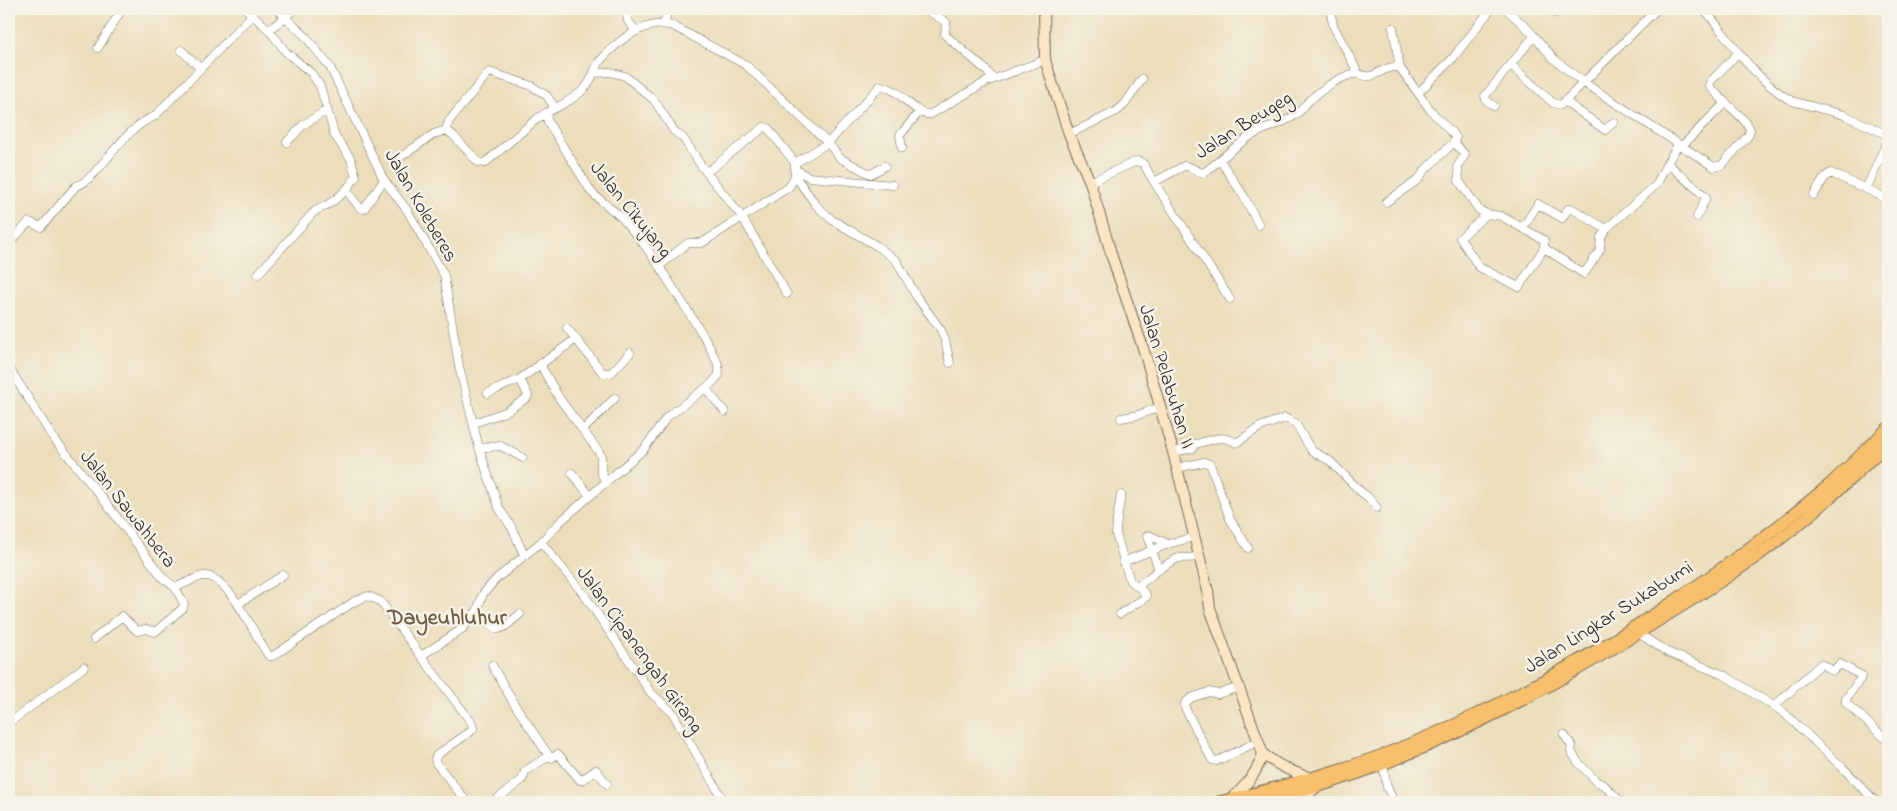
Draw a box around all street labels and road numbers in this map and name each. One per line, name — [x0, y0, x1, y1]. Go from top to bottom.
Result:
street label: Jalan Beugeg — [1190, 85, 1299, 169]
street label: Jalan Koleberes — [376, 144, 464, 268]
street label: Jalan Cikujang — [581, 156, 678, 266]
street label: Jalan Pelabuhan II — [1130, 301, 1201, 452]
street label: Jalan Sawahbera — [72, 444, 183, 575]
street label: Jalan Lingkar Sukabumi — [1519, 554, 1700, 683]
street label: Jalan Cipanengah Girang — [567, 561, 710, 741]

